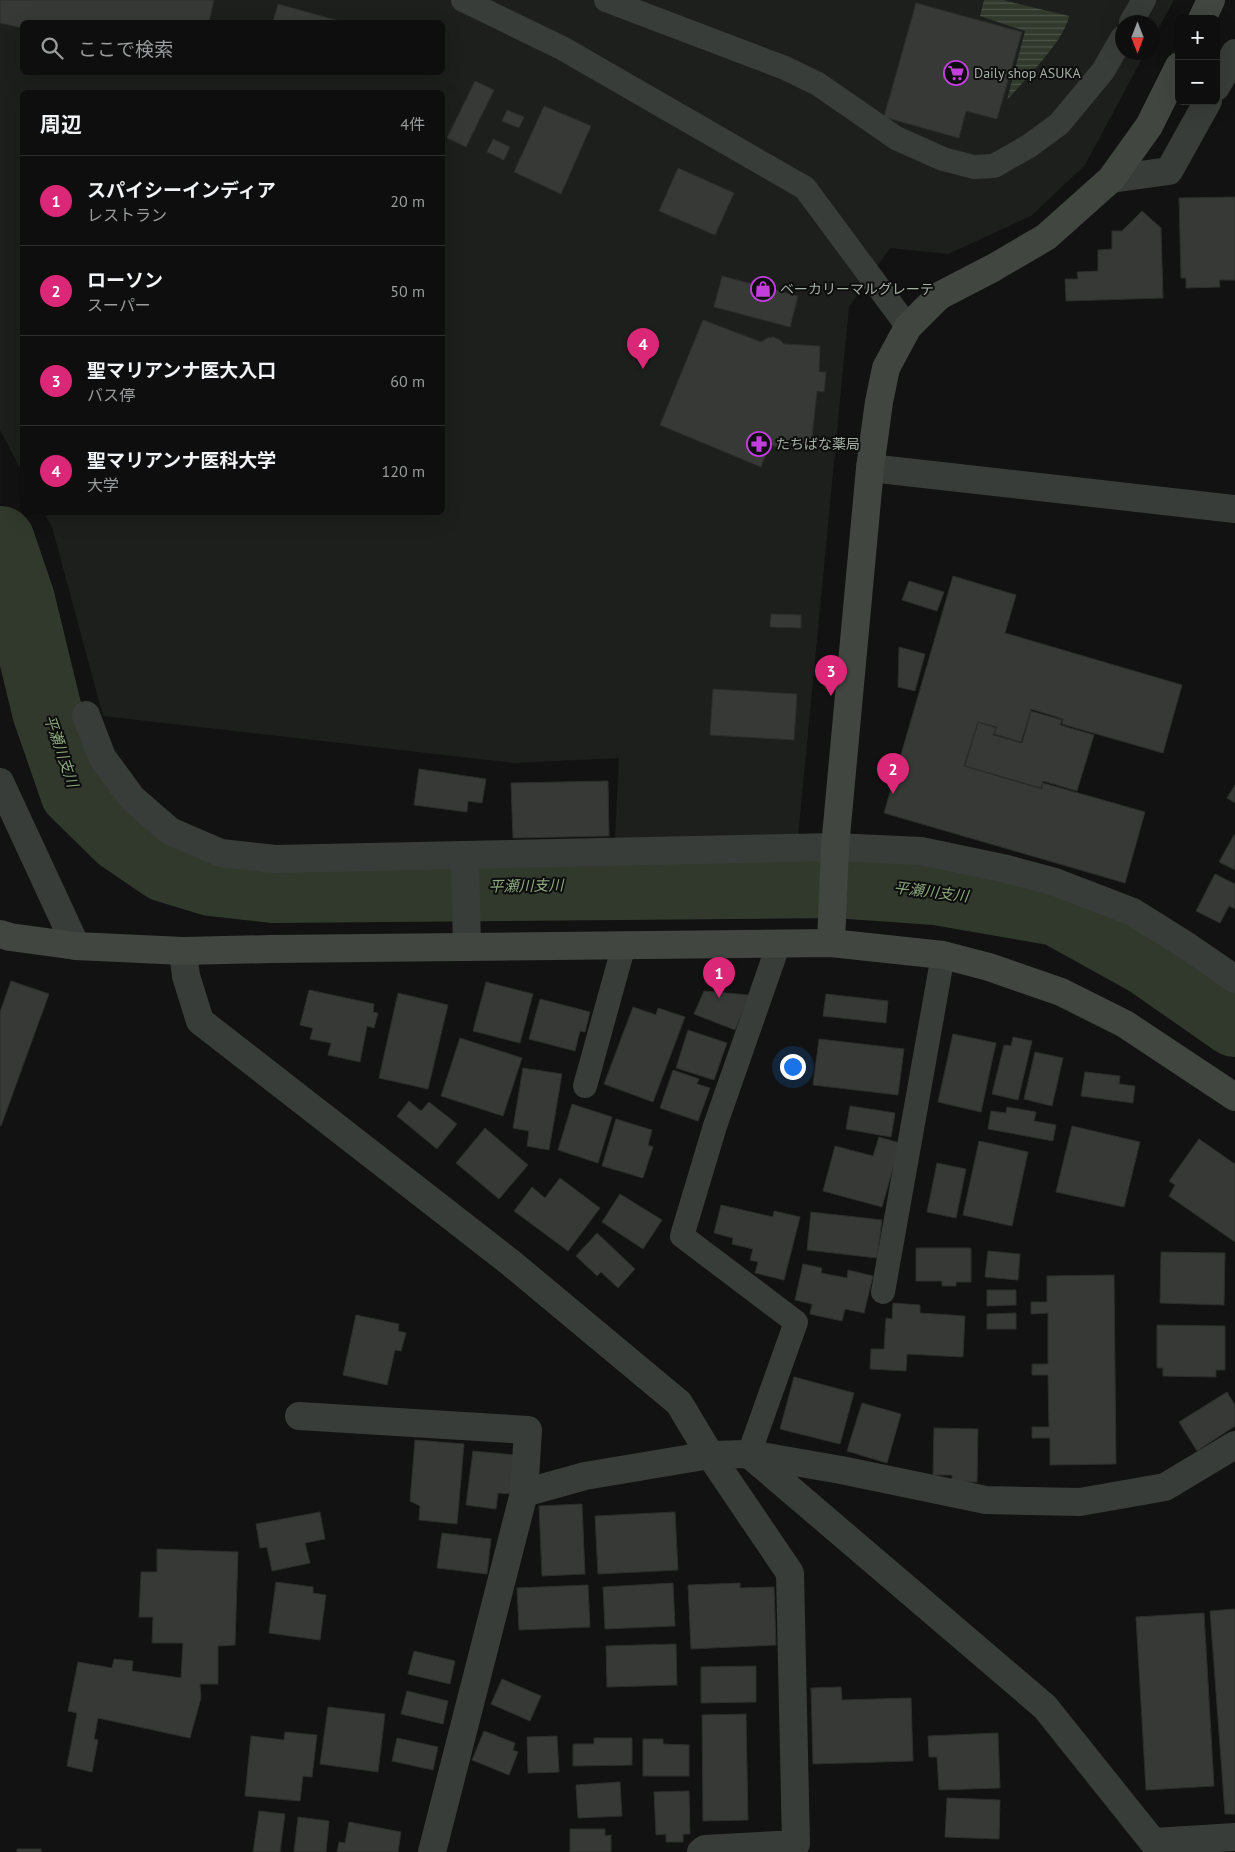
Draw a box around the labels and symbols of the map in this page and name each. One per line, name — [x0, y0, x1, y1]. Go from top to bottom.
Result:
north arrow — [1115, 15, 1160, 60]
supermarket icon: Daily shop ASUKA — [943, 60, 969, 86]
place label: Daily shop ASUKA — [974, 64, 1081, 82]
shop icon: ベーカリーマルグレーテ — [750, 276, 776, 302]
place label: ベーカリーマルグレーテ — [780, 280, 934, 298]
pin: 4 — [627, 328, 659, 369]
pharmacy icon: たちばな薬局 — [746, 431, 772, 457]
place label: たちばな薬局 — [776, 435, 860, 453]
pin: 3 — [815, 655, 847, 696]
water label: 平瀬川支川 — [40, 712, 83, 791]
pin: 2 — [877, 753, 909, 794]
water label: 平瀬川支川 — [488, 875, 566, 896]
water label: 平瀬川支川 — [893, 878, 971, 906]
pin: 1 — [703, 957, 735, 998]
your location — [780, 1054, 806, 1080]

